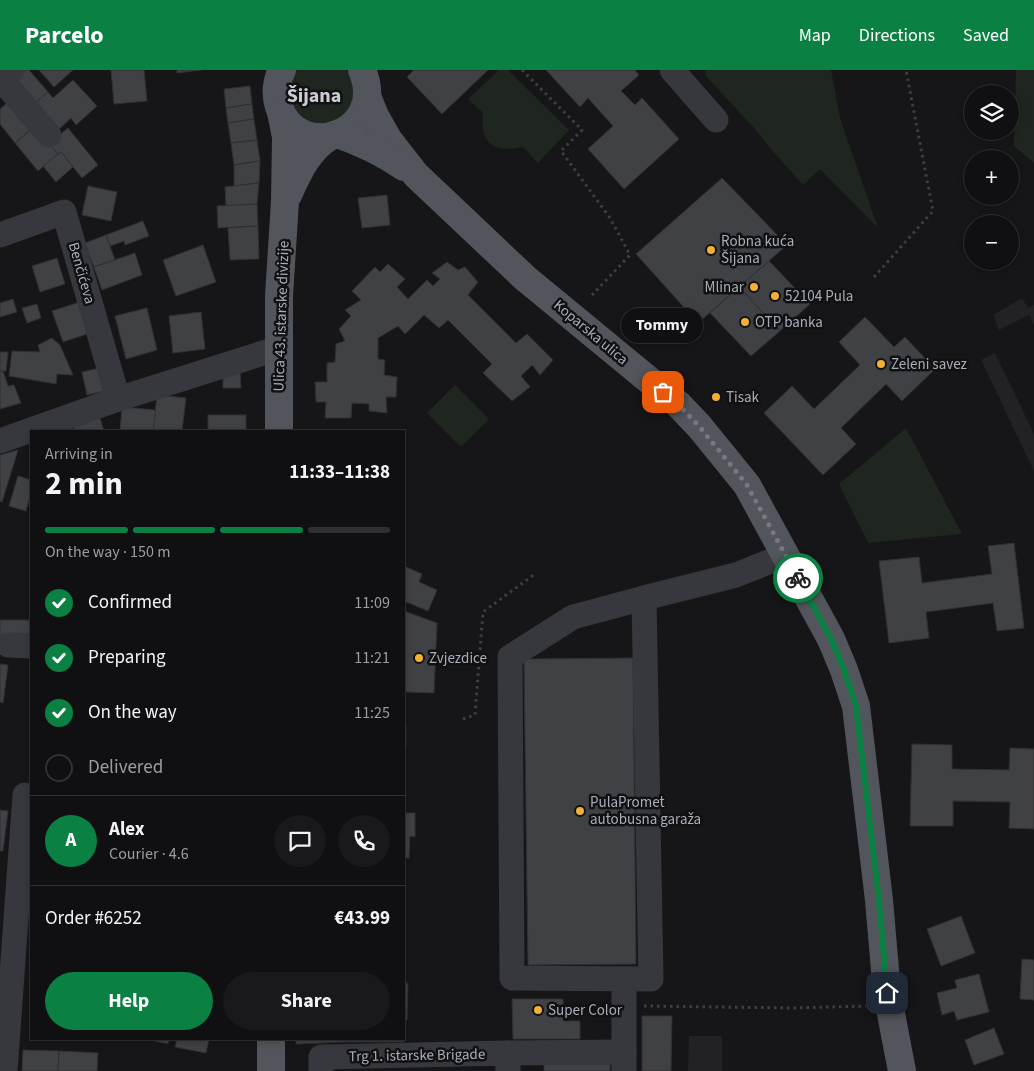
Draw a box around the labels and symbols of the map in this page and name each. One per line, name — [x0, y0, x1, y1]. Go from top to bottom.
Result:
district label: Šijana — [287, 82, 341, 110]
place label: Robna kuća Šijana — [721, 231, 794, 269]
street label: Benčićeva — [63, 240, 100, 306]
street label: Ulica 43. istarske divizije — [268, 240, 295, 392]
marker: Robna kuća Šijana — [705, 244, 717, 256]
place label: Mlinar — [705, 277, 745, 298]
marker: Mlinar — [748, 281, 760, 293]
place label: 52104 Pula — [785, 286, 853, 307]
marker: 52104 Pula — [769, 290, 781, 302]
street label: Koparska ulica — [549, 295, 633, 370]
callout: Tommy — [622, 307, 704, 342]
place label: OTP banka — [755, 312, 823, 333]
marker: OTP banka — [739, 316, 751, 328]
place label: Zeleni savez — [891, 354, 967, 375]
marker: Zeleni savez — [875, 358, 887, 370]
pin — [642, 371, 684, 413]
place label: Tisak — [726, 387, 760, 408]
marker: Tisak — [710, 391, 722, 403]
courier — [773, 553, 823, 603]
place label: Zvjezdice — [429, 648, 487, 669]
marker: Zvjezdice — [413, 652, 425, 664]
place label: PulaPromet autobusna garaža — [590, 792, 701, 830]
marker: PulaPromet autobusna garaža — [574, 805, 586, 817]
pin — [866, 972, 908, 1014]
place label: Super Color — [548, 1000, 623, 1021]
marker: Super Color — [532, 1004, 544, 1016]
street label: Trg 1. istarske Brigade — [349, 1044, 485, 1067]

